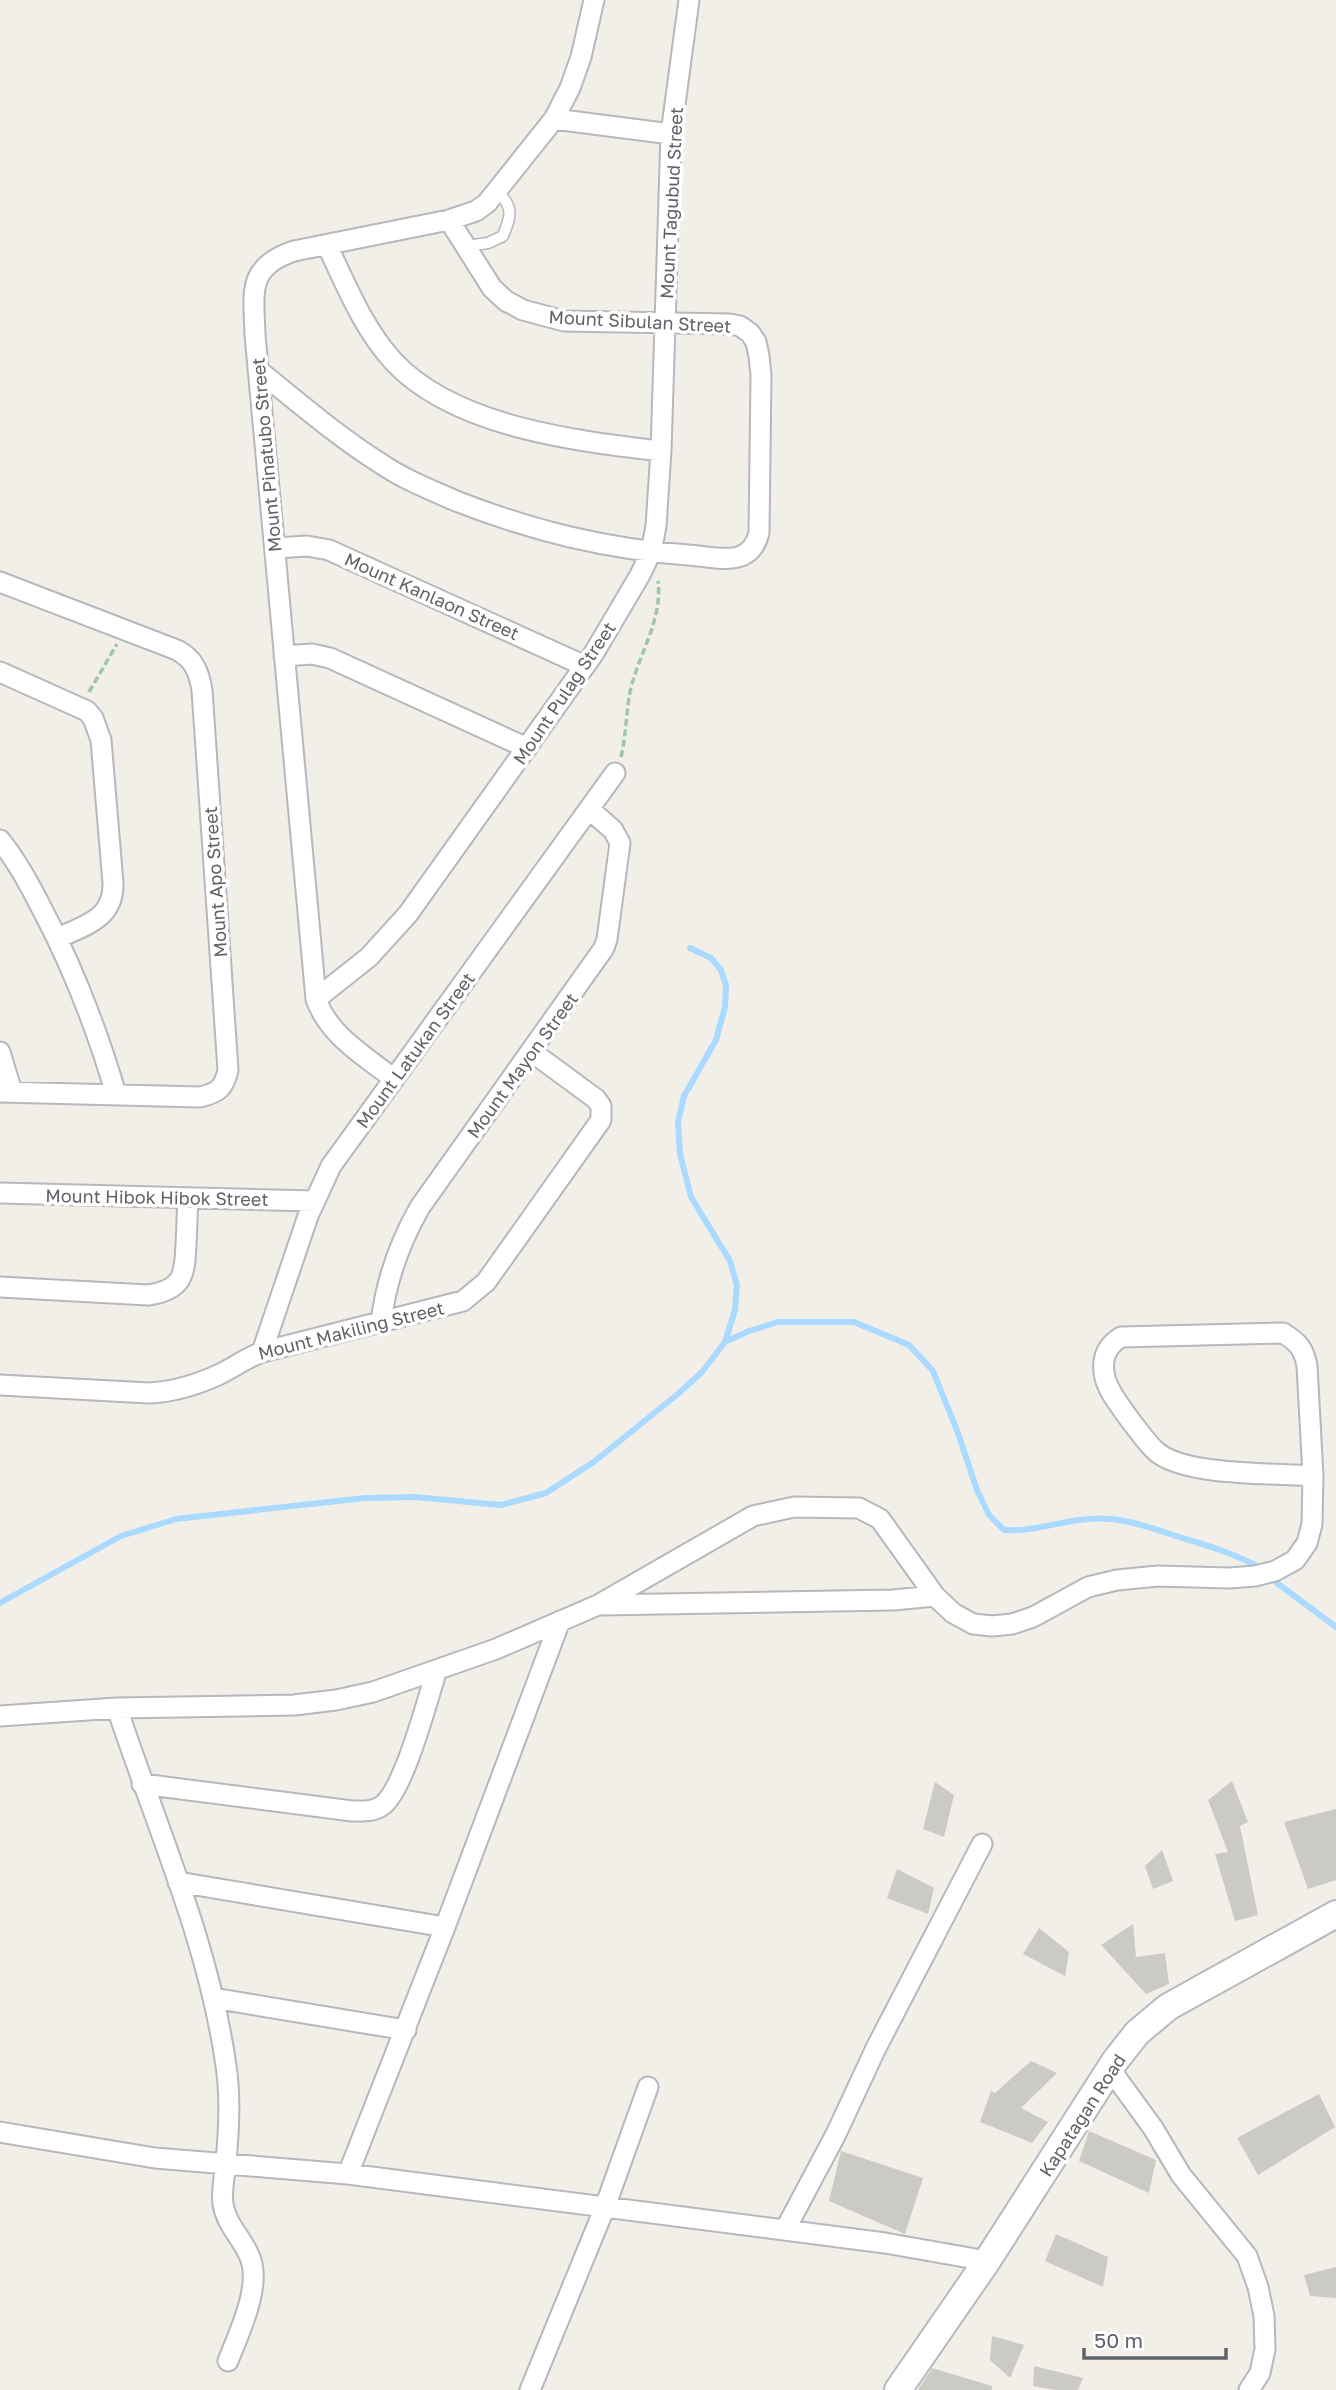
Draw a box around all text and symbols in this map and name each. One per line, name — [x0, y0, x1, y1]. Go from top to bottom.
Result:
street label: Mount Tagubud Street — [655, 106, 687, 300]
street label: Mount Sibulan Street — [548, 305, 732, 337]
street label: Mount Pinatubo Street — [247, 357, 285, 553]
street label: Mount Kanlaon Street — [341, 548, 523, 644]
street label: Mount Pulag Street — [508, 618, 620, 768]
street label: Mount Apo Street — [199, 806, 231, 958]
street label: Mount Latukan Street — [351, 968, 479, 1132]
street label: Mount Mayon Street — [462, 988, 582, 1142]
street label: Mount Hibok Hibok Street — [45, 1184, 269, 1210]
street label: Mount Makiling Street — [256, 1296, 446, 1364]
street label: Kapatagan Road — [1034, 2050, 1130, 2180]
scale bar — [1084, 2316, 1226, 2360]
text: 50 m — [1094, 2327, 1143, 2353]

